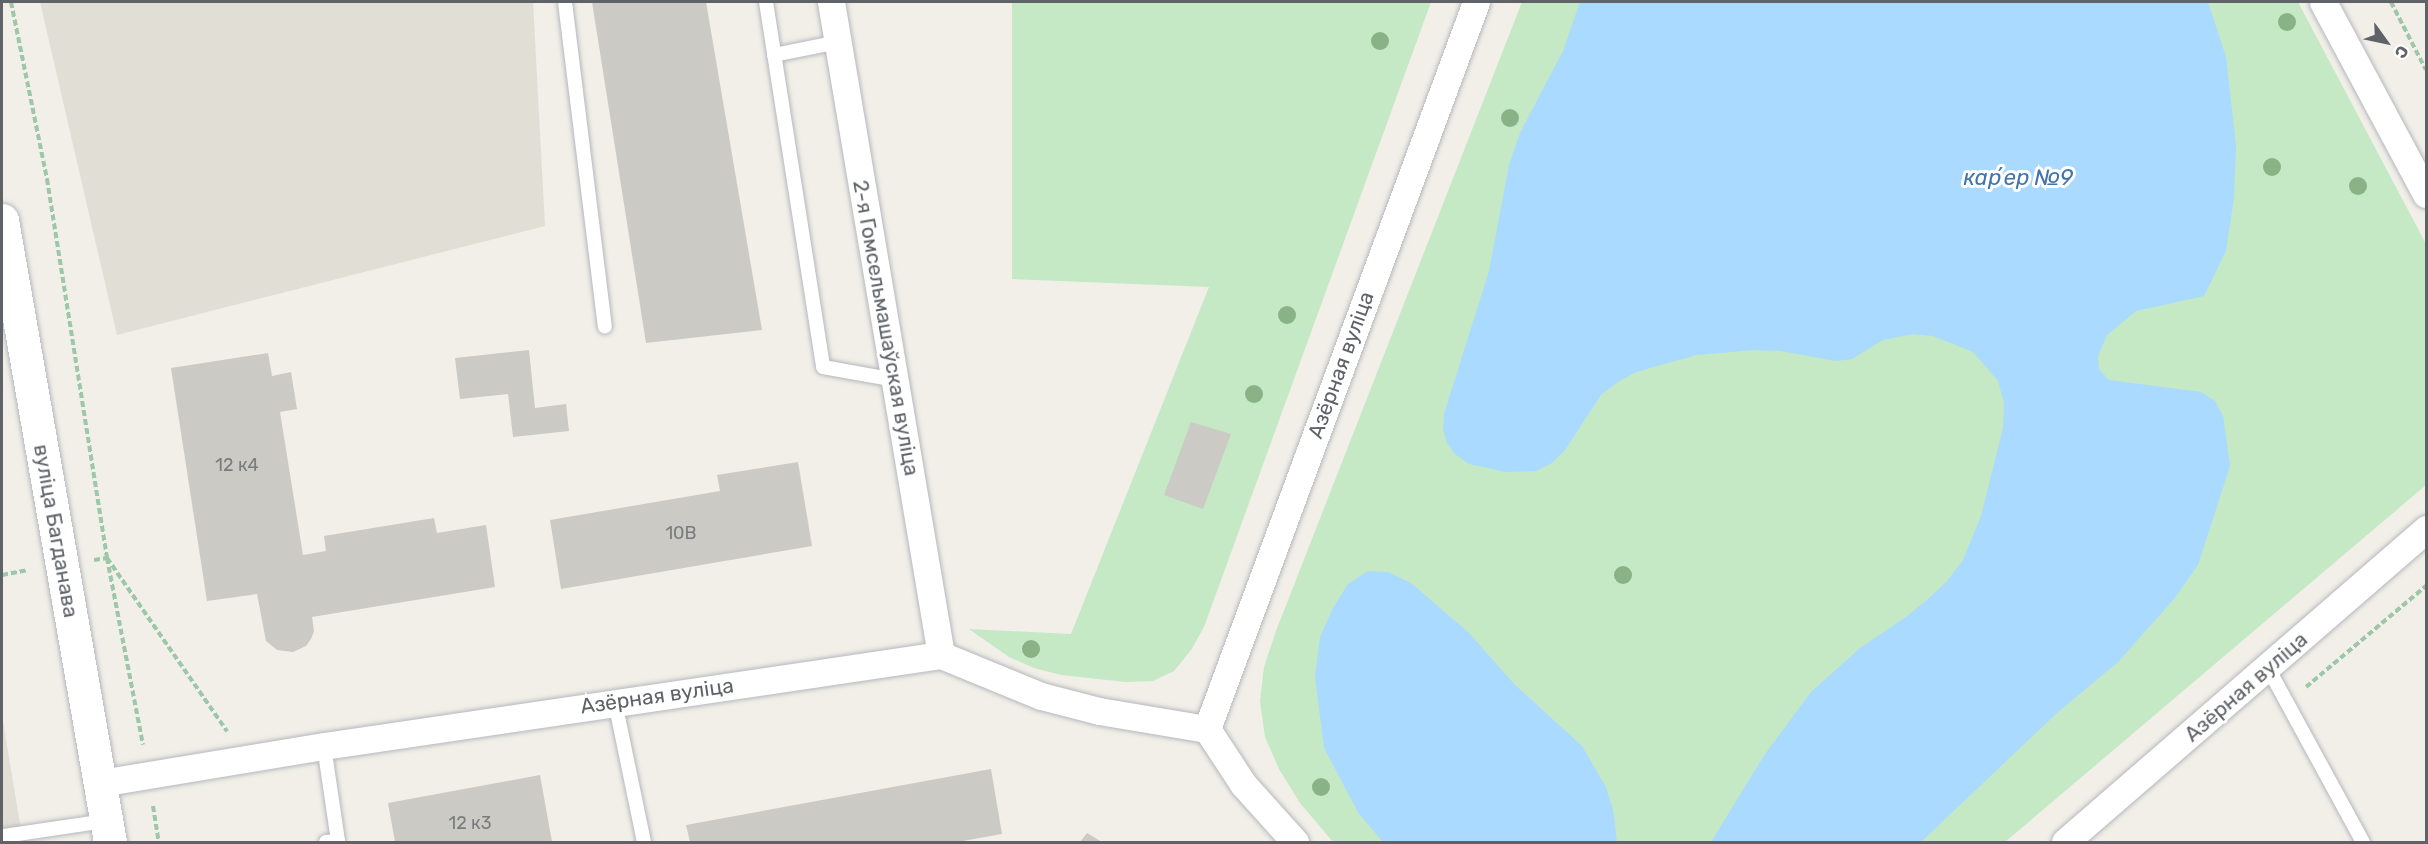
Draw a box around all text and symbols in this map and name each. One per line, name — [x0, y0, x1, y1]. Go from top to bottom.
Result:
north arrow — [2356, 12, 2416, 72]
text: С — [2390, 42, 2413, 62]
water label: карʼер №9 — [1963, 165, 2073, 191]
street label: 2-я Гомсельмашаўская вуліца — [848, 178, 924, 478]
street label: Азёрная вуліца — [1303, 288, 1379, 442]
street label: вуліца Багданава — [28, 442, 84, 620]
house number: 12 к4 — [215, 454, 259, 476]
house number: 10В — [665, 522, 697, 544]
street label: Азёрная вуліца — [2179, 627, 2313, 747]
street label: Азёрная вуліца — [579, 673, 735, 719]
house number: 12 к3 — [448, 812, 492, 834]

